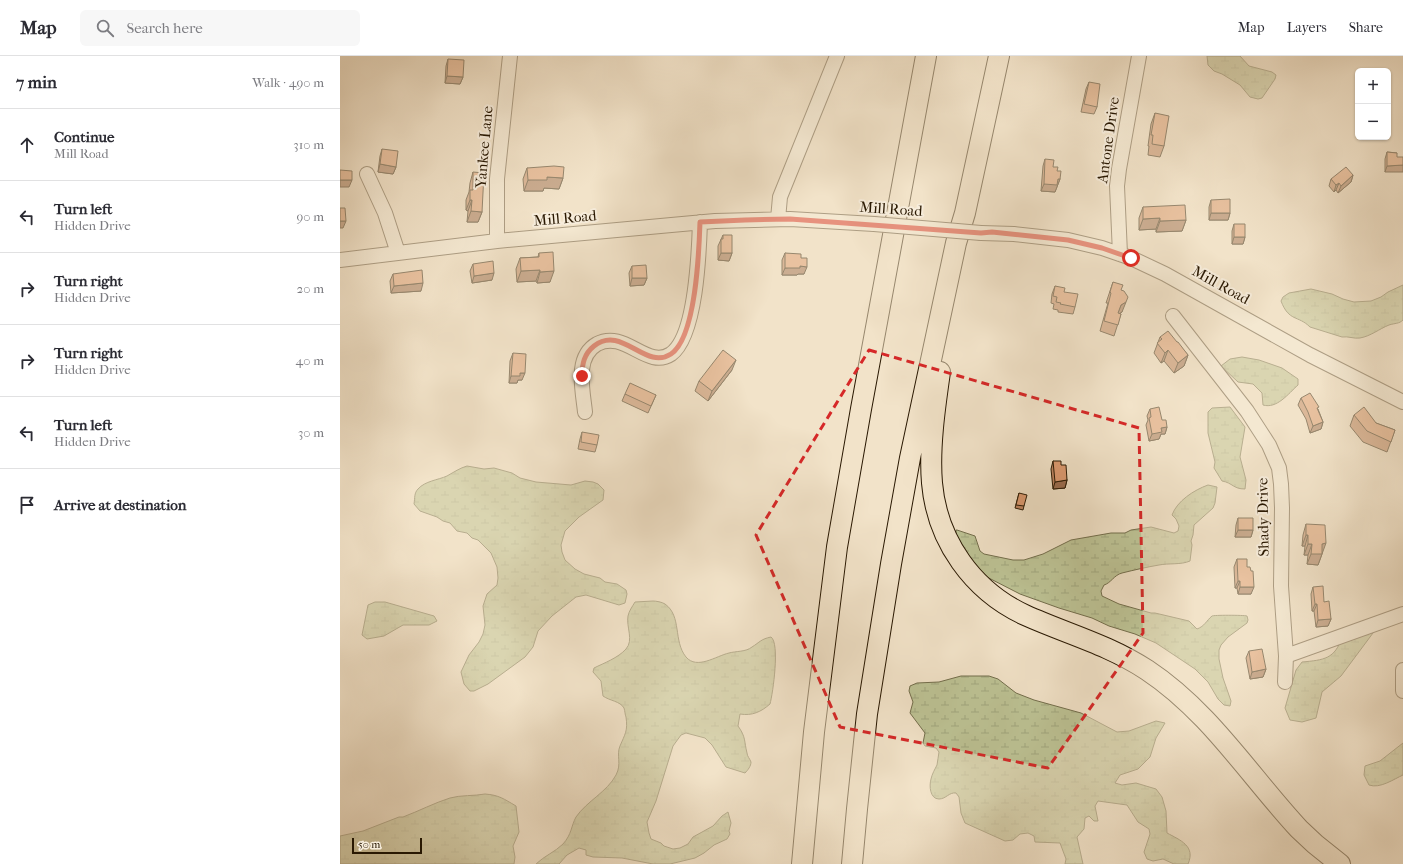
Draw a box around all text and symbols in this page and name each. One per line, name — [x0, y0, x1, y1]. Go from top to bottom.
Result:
search box — [80, 10, 360, 46]
text: Map — [20, 17, 56, 39]
icon: search — [94, 17, 116, 39]
text: Search here — [126, 19, 203, 37]
text: Map — [1238, 19, 1265, 36]
text: Layers — [1287, 19, 1327, 36]
text: Share — [1349, 19, 1383, 36]
map controls — [1355, 68, 1391, 140]
button: + — [1355, 68, 1391, 104]
text: 7 min — [16, 72, 57, 92]
text: Walk · 490 m — [252, 75, 324, 90]
street label: Antone Drive — [1093, 95, 1123, 185]
button: − — [1355, 104, 1391, 140]
street label: Yankee Lane — [471, 105, 497, 190]
text: Continue — [54, 128, 114, 146]
icon: ahead — [16, 134, 38, 156]
text: 310 m — [293, 137, 324, 152]
text: Mill Road — [54, 146, 109, 161]
street label: Mill Road — [859, 198, 924, 220]
text: Turn left — [54, 200, 112, 218]
icon: left — [16, 206, 38, 228]
street label: Mill Road — [533, 206, 598, 230]
text: 90 m — [296, 209, 324, 224]
text: Hidden Drive — [54, 218, 131, 233]
route start — [1122, 249, 1140, 267]
street label: Mill Road — [1189, 262, 1254, 309]
text: Turn right — [54, 272, 123, 290]
icon: right — [16, 278, 38, 300]
text: 20 m — [297, 281, 324, 296]
text: Hidden Drive — [54, 290, 131, 305]
text: Turn right — [54, 344, 123, 362]
icon: right — [16, 350, 38, 372]
text: 40 m — [296, 353, 324, 368]
text: Hidden Drive — [54, 362, 131, 377]
route end — [573, 367, 591, 385]
text: Turn left — [54, 416, 112, 434]
icon: left — [16, 422, 38, 444]
text: 30 m — [298, 425, 324, 440]
text: Hidden Drive — [54, 434, 131, 449]
street label: Shady Drive — [1253, 477, 1273, 557]
icon: arrive — [16, 494, 38, 516]
text: Arrive at destination — [54, 496, 186, 514]
scale bar — [352, 836, 422, 855]
text: 50 m — [358, 838, 380, 851]

